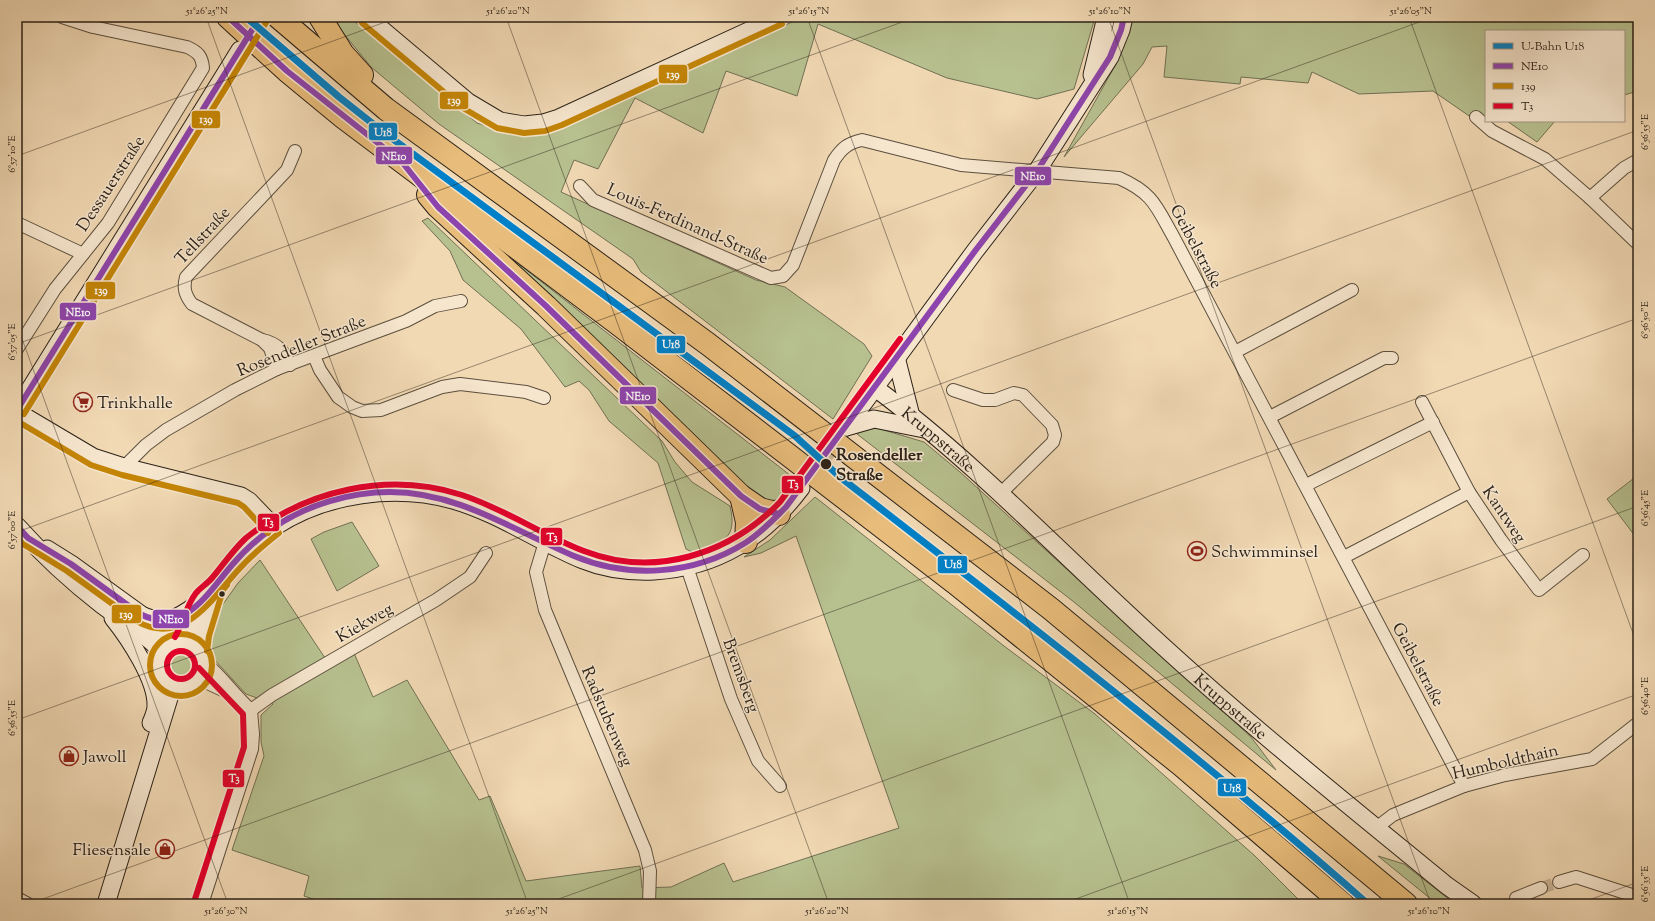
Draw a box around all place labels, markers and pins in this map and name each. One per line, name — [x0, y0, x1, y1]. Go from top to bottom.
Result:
supermarket icon: Trinkhalle — [72, 391, 94, 413]
place label: Trinkhalle — [97, 392, 173, 416]
place label: Rosendeller Straße — [836, 444, 923, 488]
marker: Rosendeller Straße — [819, 457, 833, 471]
sports icon: Schwimminsel — [1186, 540, 1208, 562]
place label: Schwimminsel — [1211, 541, 1319, 565]
unlabelled marker — [217, 589, 227, 599]
shop icon: Jawoll — [58, 745, 80, 767]
place label: Jawoll — [82, 746, 127, 770]
shop icon: Fliesensale — [154, 838, 176, 860]
place label: Fliesensale — [73, 839, 151, 863]

